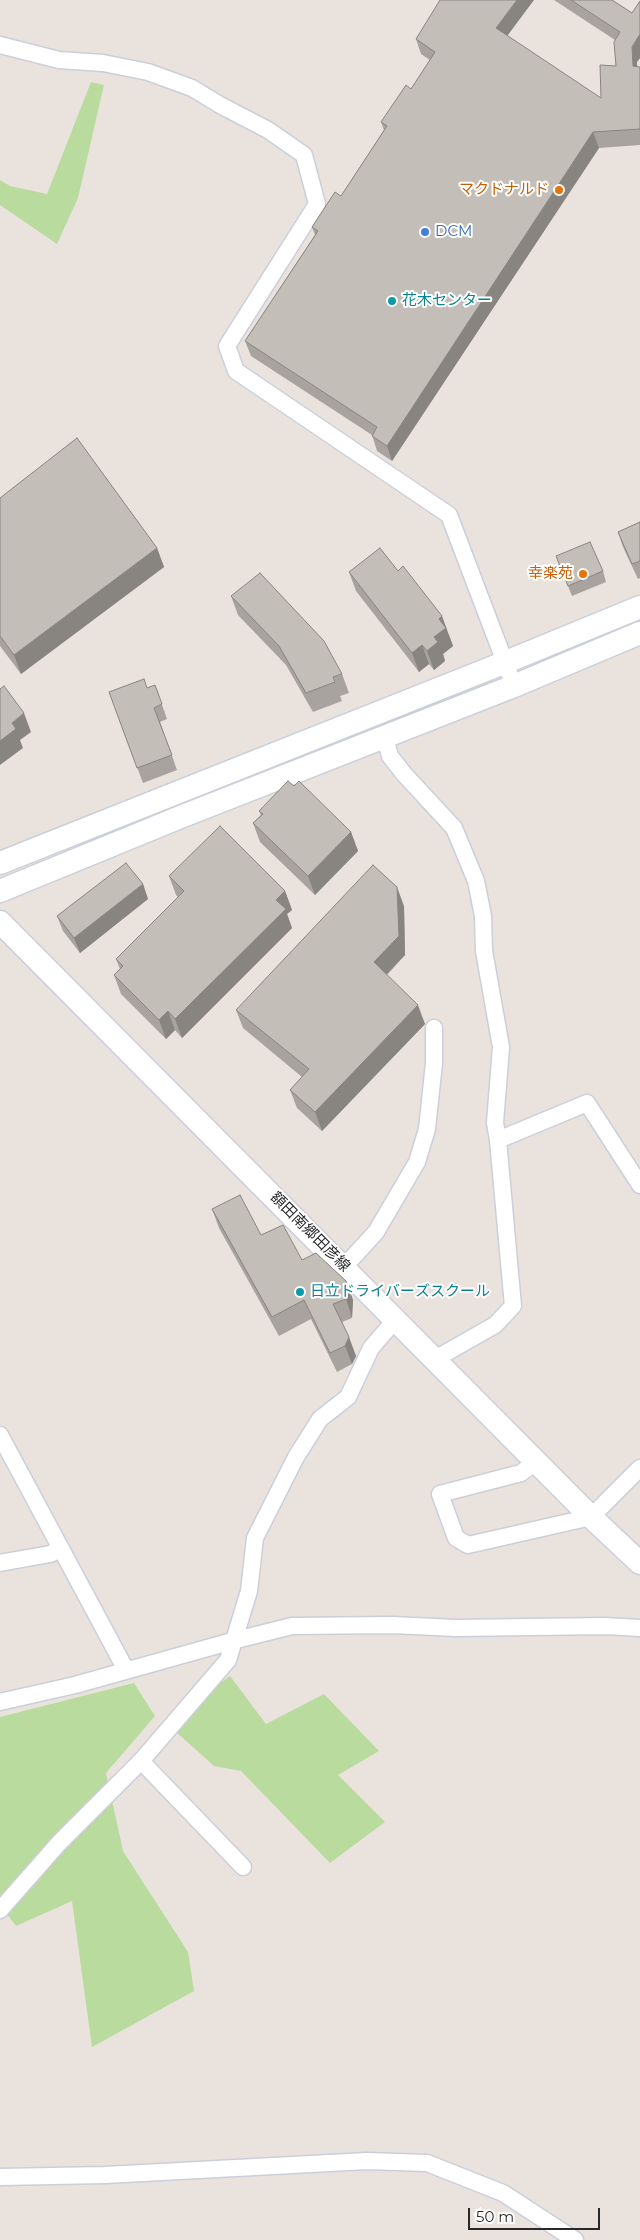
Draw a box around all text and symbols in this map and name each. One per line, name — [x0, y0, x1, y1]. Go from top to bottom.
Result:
place label: マクドナルド — [459, 181, 549, 199]
marker: マクドナルド — [553, 184, 565, 196]
place label: DCM — [435, 223, 472, 241]
marker: DCM — [419, 226, 431, 238]
place label: 花木センター — [402, 292, 492, 310]
marker: 花木センター — [386, 295, 398, 307]
place label: 幸楽苑 — [528, 565, 573, 583]
marker: 幸楽苑 — [577, 568, 589, 580]
street label: 額田南郷田彦線 — [267, 1189, 353, 1275]
place label: 日立ドライバーズスクール — [310, 1283, 490, 1301]
marker: 日立ドライバーズスクール — [294, 1286, 306, 1298]
scale bar — [470, 2198, 602, 2230]
text: 50 m — [476, 2207, 514, 2226]

